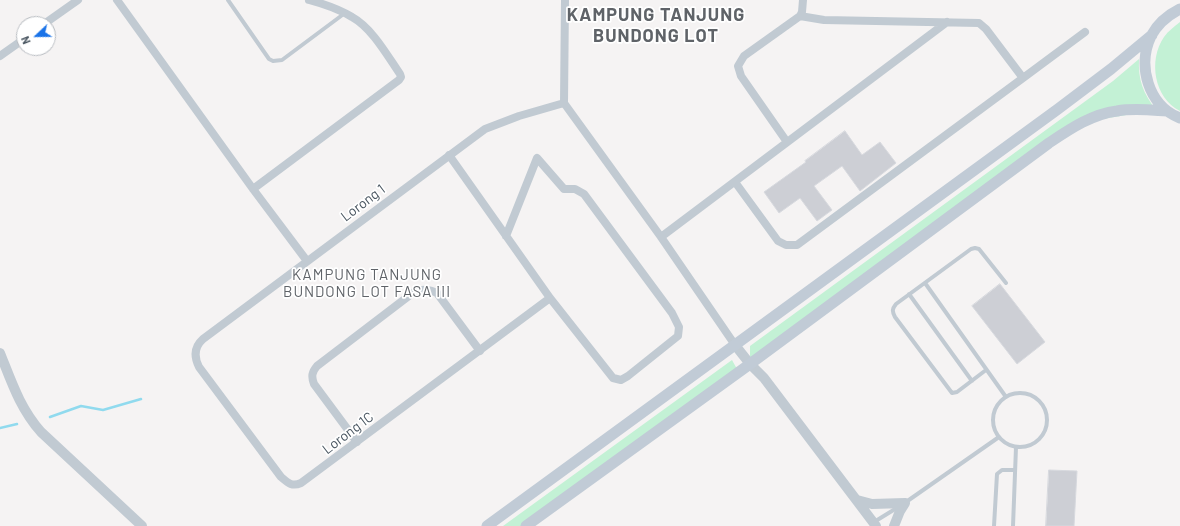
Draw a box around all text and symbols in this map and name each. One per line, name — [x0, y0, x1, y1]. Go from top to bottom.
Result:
district label: KAMPUNG TANJUNG BUNDONG LOT — [567, 4, 745, 46]
north arrow — [16, 16, 56, 56]
text: N — [18, 34, 33, 46]
street label: Lorong 1 — [338, 181, 388, 225]
district label: KAMPUNG TANJUNG BUNDONG LOT FASA III — [283, 266, 451, 301]
street label: Lorong 1C — [319, 408, 377, 458]

